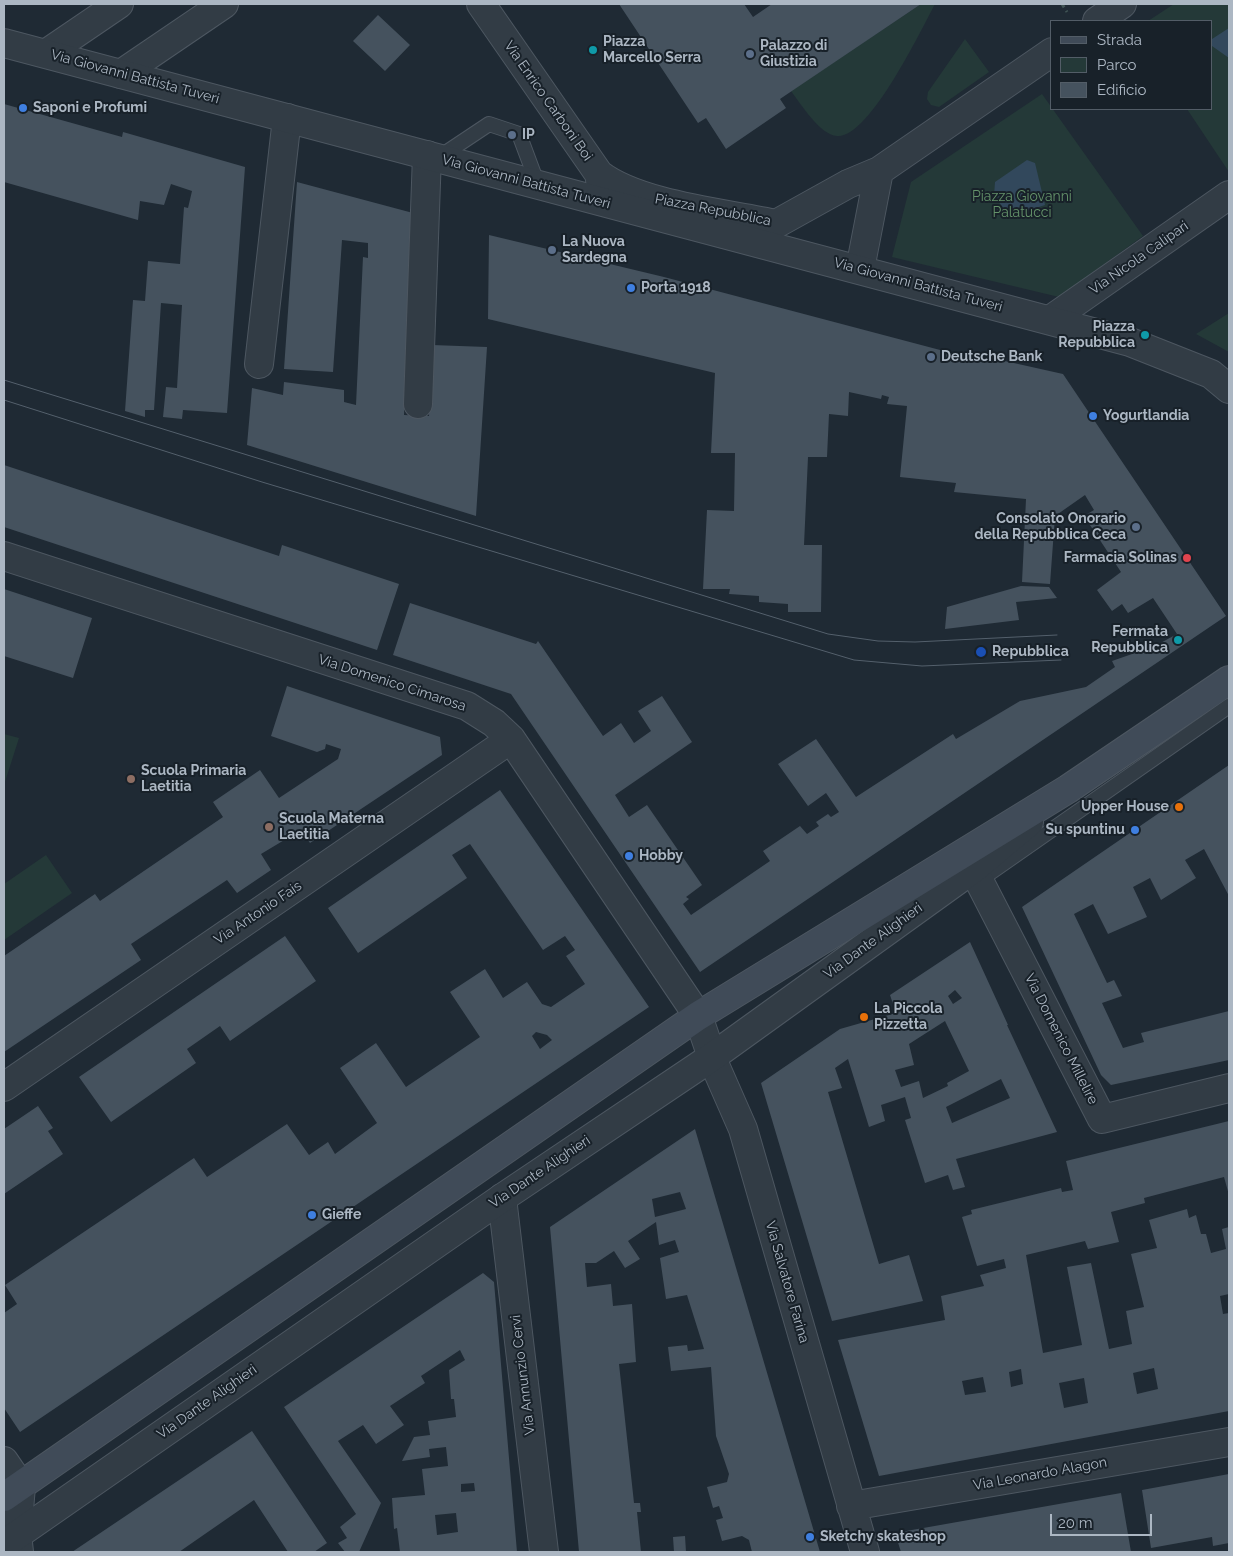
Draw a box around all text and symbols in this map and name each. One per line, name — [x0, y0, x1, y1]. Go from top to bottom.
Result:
legend — [1050, 20, 1213, 110]
text: Strada — [1097, 31, 1142, 49]
place label: Piazza Marcello Serra — [603, 34, 701, 66]
street label: Via Enrico Carboni Boi — [500, 38, 596, 164]
place label: Palazzo di Giustizia — [760, 38, 827, 70]
marker: Piazza Marcello Serra — [587, 44, 599, 56]
street label: Via Giovanni Battista Tuveri — [49, 46, 221, 108]
marker: Palazzo di Giustizia — [744, 48, 756, 60]
text: Parco — [1097, 56, 1137, 74]
text: Edificio — [1097, 81, 1147, 99]
place label: Saponi e Profumi — [33, 100, 147, 116]
marker: Saponi e Profumi — [17, 102, 29, 114]
place label: IP — [522, 127, 535, 143]
marker: IP — [506, 129, 518, 141]
street label: Via Giovanni Battista Tuveri — [440, 151, 612, 213]
park label: Piazza Giovanni Palatucci — [972, 189, 1072, 222]
street label: Piazza Repubblica — [654, 191, 772, 229]
street label: Via Nicola Calipari — [1086, 218, 1192, 298]
place label: La Nuova Sardegna — [562, 234, 627, 266]
marker: La Nuova Sardegna — [546, 244, 558, 256]
street label: Via Giovanni Battista Tuveri — [832, 254, 1004, 316]
place label: Porta 1918 — [641, 280, 711, 296]
marker: Porta 1918 — [625, 282, 637, 294]
place label: Piazza Repubblica — [1058, 319, 1135, 352]
marker: Piazza Repubblica — [1139, 329, 1151, 341]
place label: Deutsche Bank — [941, 349, 1042, 365]
marker: Deutsche Bank — [925, 351, 937, 363]
place label: Yogurtlandia — [1103, 408, 1189, 424]
marker: Yogurtlandia — [1087, 410, 1099, 422]
place label: Consolato Onorario della Repubblica Ceca — [974, 511, 1126, 544]
marker: Consolato Onorario della Repubblica Ceca — [1130, 521, 1142, 533]
place label: Farmacia Solinas — [1064, 550, 1177, 566]
marker: Farmacia Solinas — [1181, 552, 1193, 564]
place label: Fermata Repubblica — [1091, 624, 1168, 656]
marker: Fermata Repubblica — [1172, 634, 1184, 646]
place label: Repubblica — [992, 644, 1069, 660]
marker: Repubblica — [974, 645, 988, 659]
street label: Via Domenico Cimarosa — [316, 651, 468, 715]
place label: Scuola Primaria Laetitia — [141, 763, 246, 796]
marker: Scuola Primaria Laetitia — [125, 773, 137, 785]
place label: Upper House — [1081, 799, 1169, 815]
marker: Upper House — [1173, 801, 1185, 813]
place label: Scuola Materna Laetitia — [279, 811, 384, 844]
marker: Scuola Materna Laetitia — [263, 821, 275, 833]
place label: Su spuntinu — [1046, 822, 1125, 838]
marker: Su spuntinu — [1129, 824, 1141, 836]
place label: Hobby — [639, 848, 683, 864]
marker: Hobby — [623, 850, 635, 862]
street label: Via Antonio Fais — [211, 877, 305, 949]
street label: Via Dante Alighieri — [820, 899, 926, 983]
street label: Via Domenico Millelire — [1021, 971, 1101, 1107]
place label: La Piccola Pizzetta — [874, 1001, 942, 1034]
marker: La Piccola Pizzetta — [858, 1011, 870, 1023]
street label: Via Dante Alighieri — [486, 1132, 594, 1212]
place label: Gieffe — [322, 1207, 361, 1223]
marker: Gieffe — [306, 1209, 318, 1221]
street label: Via Salvatore Farina — [762, 1219, 812, 1345]
street label: Via Annunzio Cervi — [507, 1314, 539, 1436]
street label: Via Dante Alighieri — [154, 1361, 260, 1443]
street label: Via Leonardo Alagon — [972, 1454, 1108, 1494]
scale bar — [1053, 1504, 1156, 1536]
text: 20 m — [1058, 1514, 1093, 1532]
place label: Sketchy skateshop — [820, 1529, 946, 1545]
marker: Sketchy skateshop — [804, 1531, 816, 1543]

